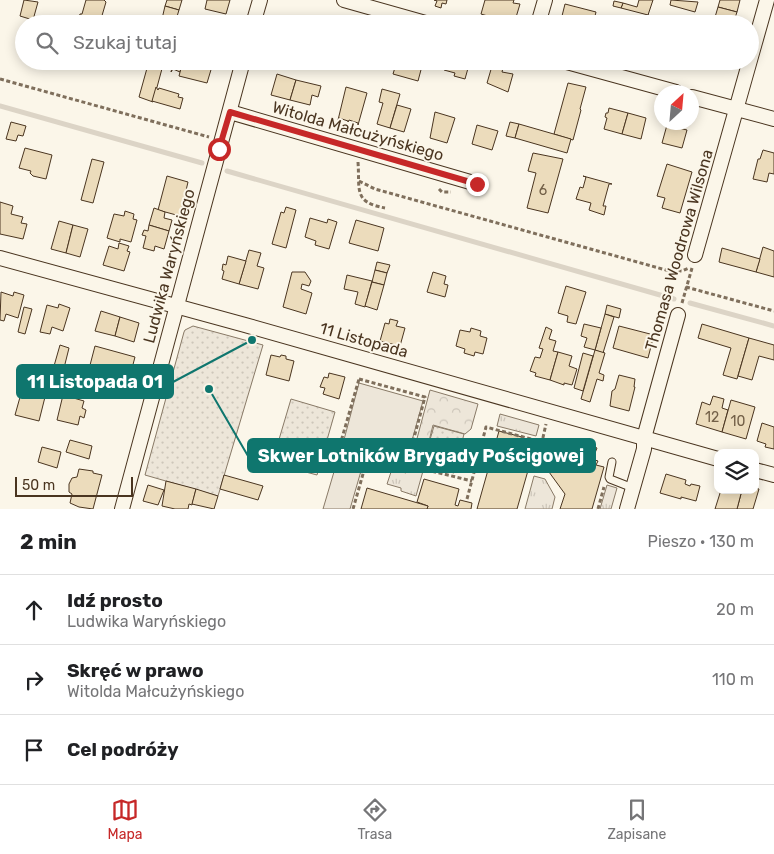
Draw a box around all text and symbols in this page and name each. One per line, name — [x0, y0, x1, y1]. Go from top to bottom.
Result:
search box — [15, 15, 759, 70]
icon: search — [33, 29, 61, 57]
text: Szukaj tutaj — [73, 31, 177, 54]
north arrow — [654, 85, 699, 130]
street label: Witolda Małcużyńskiego — [270, 97, 446, 165]
route start — [208, 138, 231, 161]
street label: Thomasa Woodrowa Wilsona — [641, 147, 717, 353]
route end — [466, 173, 489, 196]
house number: 6 — [539, 182, 547, 199]
street label: Ludwika Waryńskiego — [139, 187, 199, 345]
street label: 11 Listopada — [318, 318, 410, 362]
callout: 11 Listopada 01 — [17, 365, 173, 398]
text: 11 Listopada 01 — [27, 371, 163, 393]
house number: 12 — [705, 409, 719, 426]
house number: 10 — [731, 413, 746, 430]
callout: Skwer Lotników Brygady Pościgowej — [248, 439, 595, 472]
text: Skwer Lotników Brygady Pościgowej — [258, 445, 584, 467]
map controls — [714, 449, 759, 494]
button: layers — [714, 449, 759, 494]
scale bar — [15, 474, 132, 497]
text: 50 m — [22, 477, 55, 494]
text: 2 min — [20, 529, 77, 554]
text: Pieszo · 130 m — [648, 532, 754, 551]
text: Idź prosto — [67, 589, 163, 612]
icon: ahead — [20, 596, 48, 624]
text: 20 m — [716, 600, 754, 619]
text: Ludwika Waryńskiego — [67, 612, 226, 631]
text: Skręć w prawo — [67, 659, 204, 682]
icon: right — [20, 666, 48, 694]
text: 110 m — [712, 670, 754, 689]
text: Witolda Małcużyńskiego — [67, 682, 244, 701]
icon: arrive — [20, 736, 48, 764]
text: Cel podróży — [67, 738, 179, 761]
tab: Mapa — [108, 796, 142, 843]
tab: Trasa — [358, 796, 392, 843]
tab: Zapisane — [607, 796, 666, 843]

